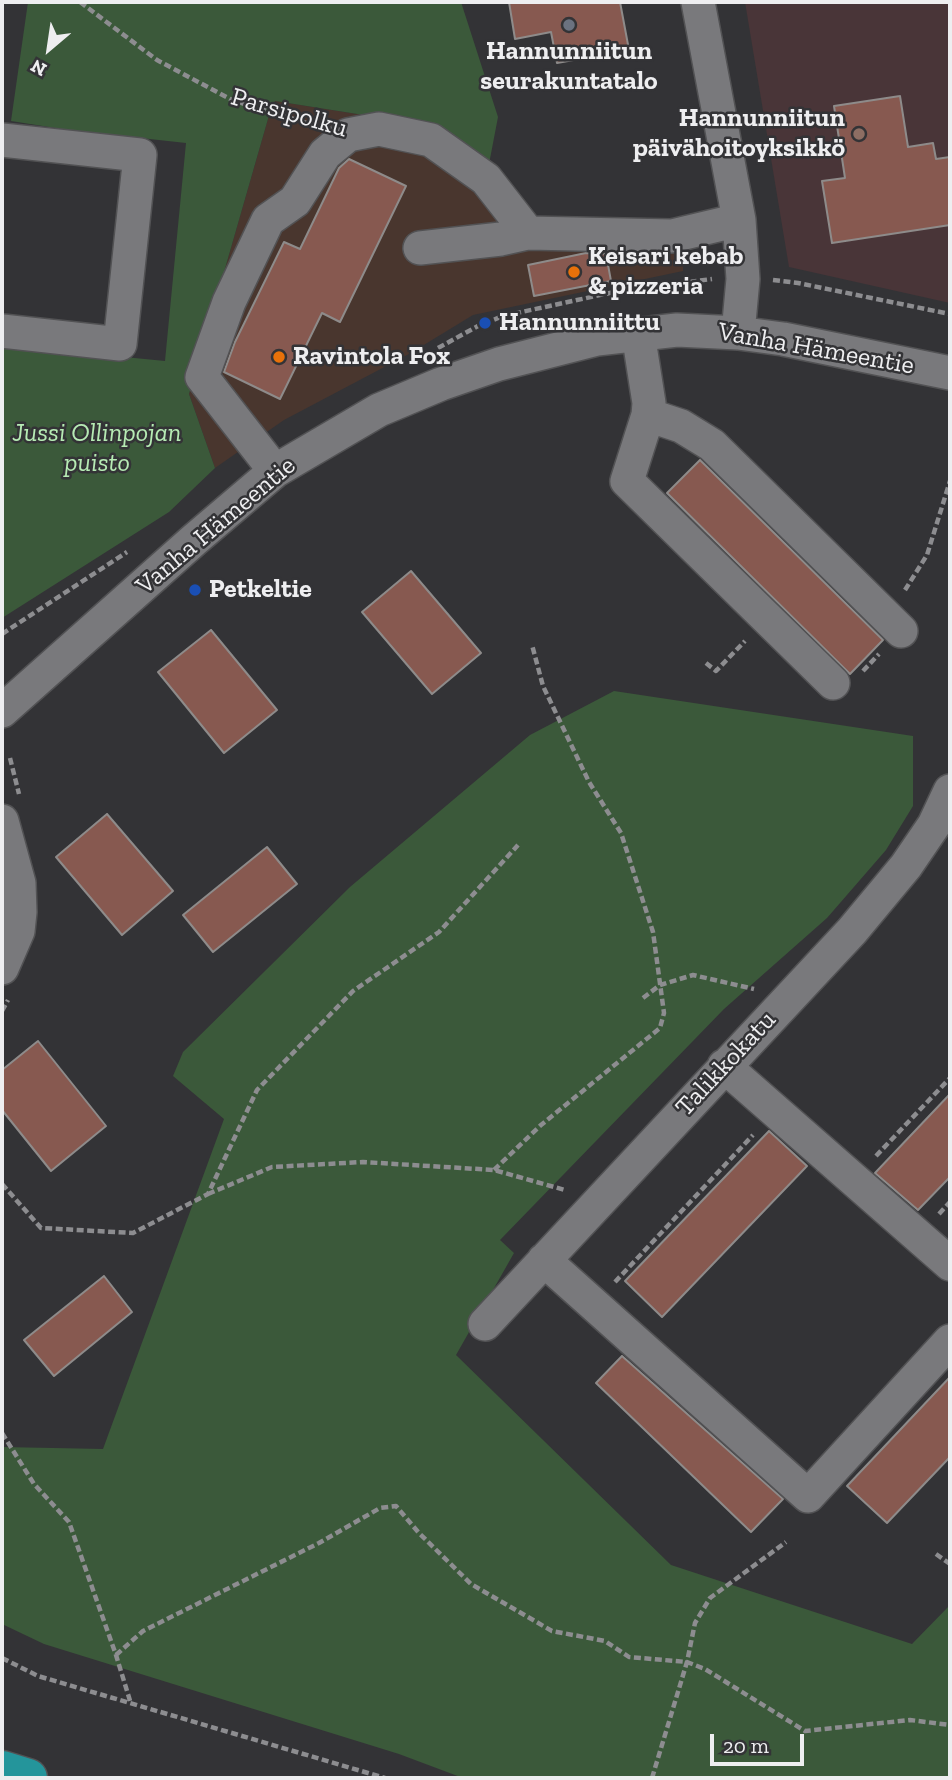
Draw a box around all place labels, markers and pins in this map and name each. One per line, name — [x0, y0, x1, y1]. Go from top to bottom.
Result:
marker: Hannunniitun seurakuntatalo — [561, 17, 577, 33]
place label: Hannunniitun seurakuntatalo — [480, 36, 658, 98]
place label: Hannunniitun päivähoitoyksikkö — [633, 103, 845, 164]
marker: Hannunniitun päivähoitoyksikkö — [851, 126, 867, 142]
place label: Keisari kebab & pizzeria — [588, 241, 743, 302]
marker: Keisari kebab & pizzeria — [566, 264, 582, 280]
place label: Hannunniittu — [499, 307, 660, 339]
marker: Hannunniittu — [477, 315, 493, 331]
place label: Ravintola Fox — [293, 341, 450, 373]
marker: Ravintola Fox — [271, 349, 287, 365]
place label: Petkeltie — [209, 574, 312, 606]
marker: Petkeltie — [187, 582, 203, 598]

